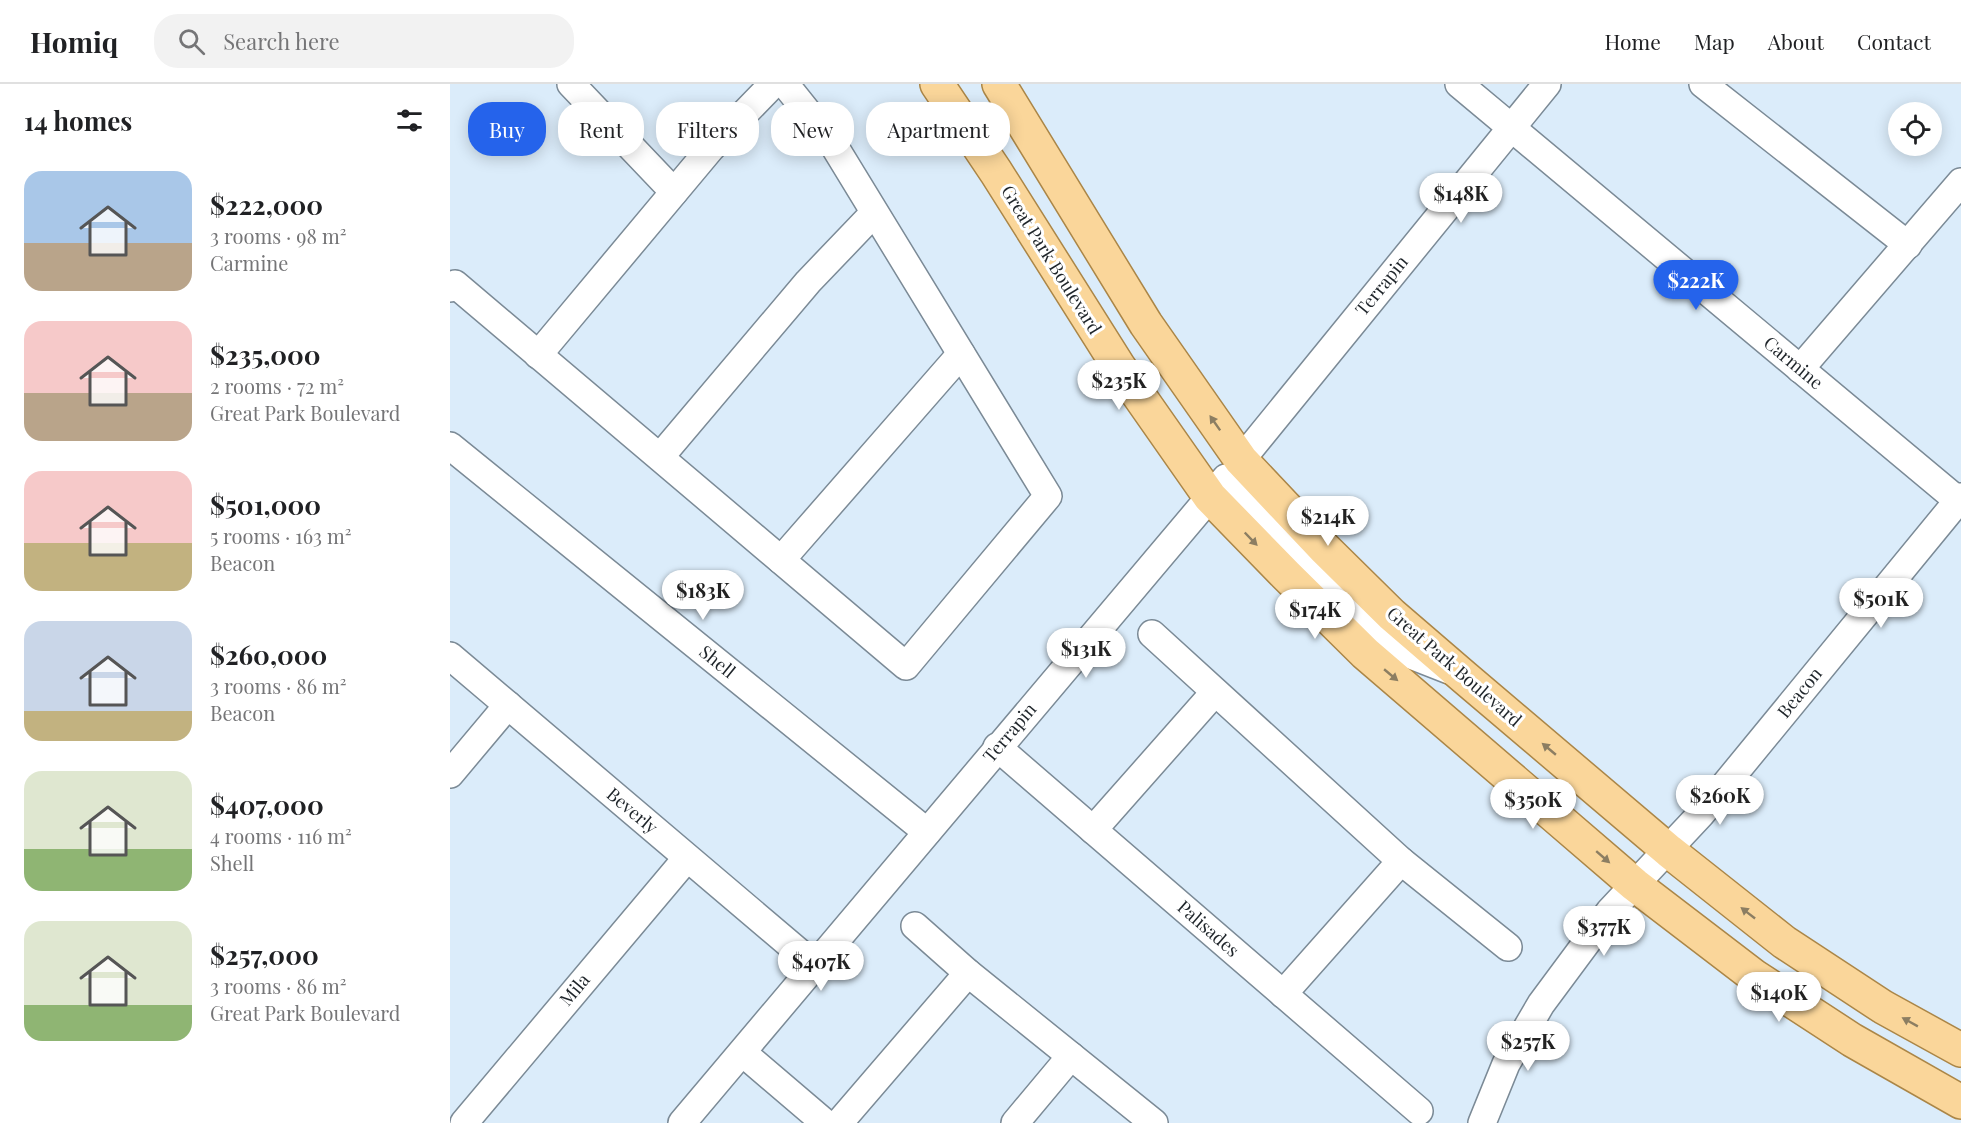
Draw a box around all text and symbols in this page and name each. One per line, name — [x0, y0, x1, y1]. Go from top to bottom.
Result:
search box — [154, 14, 574, 68]
text: Homiq — [30, 23, 118, 60]
icon: search — [175, 25, 208, 58]
text: Search here — [223, 26, 340, 56]
text: Home — [1605, 27, 1661, 55]
text: Map — [1694, 27, 1735, 55]
text: About — [1768, 27, 1824, 55]
text: Contact — [1857, 27, 1931, 55]
chip: Buy — [468, 102, 546, 156]
chip: Rent — [558, 102, 644, 156]
chip: Filters — [656, 102, 759, 156]
chip: New — [771, 102, 854, 156]
chip: Apartment — [866, 102, 1010, 156]
map controls — [1888, 102, 1942, 156]
button: locate — [1888, 102, 1942, 156]
text: 14 homes — [24, 103, 132, 138]
icon: filters — [393, 104, 426, 137]
pin: $148K — [1419, 173, 1503, 224]
text: $148K — [1433, 179, 1489, 206]
street label: Great Park Boulevard — [996, 180, 1108, 339]
text: $222,000 — [210, 187, 323, 222]
icon: home — [72, 195, 144, 267]
text: 3 rooms · 98 m² — [210, 222, 346, 249]
text: Carmine — [210, 249, 288, 276]
street label: Terrapin — [1350, 250, 1413, 321]
pin: $222K — [1654, 260, 1738, 311]
text: $222K — [1667, 266, 1725, 293]
street label: Carmine — [1759, 330, 1828, 394]
text: $235,000 — [210, 337, 321, 372]
icon: home — [72, 345, 144, 417]
pin: $235K — [1077, 360, 1161, 411]
text: $235K — [1091, 366, 1147, 393]
text: 2 rooms · 72 m² — [210, 372, 344, 399]
text: Great Park Boulevard — [210, 399, 400, 426]
one-way arrow — [1209, 416, 1221, 432]
text: $501,000 — [210, 487, 321, 522]
icon: home — [72, 495, 144, 567]
pin: $214K — [1286, 496, 1370, 547]
text: $214K — [1301, 502, 1355, 529]
text: 5 rooms · 163 m² — [210, 522, 352, 549]
one-way arrow — [1244, 532, 1258, 547]
text: Beacon — [210, 549, 275, 576]
pin: $183K — [661, 570, 745, 621]
text: $183K — [676, 576, 730, 603]
pin: $501K — [1839, 578, 1923, 629]
text: $501K — [1853, 584, 1909, 611]
pin: $174K — [1273, 589, 1357, 640]
text: $174K — [1289, 595, 1341, 622]
street label: Great Park Boulevard — [1382, 601, 1528, 732]
pin: $131K — [1044, 628, 1128, 679]
text: $131K — [1061, 634, 1111, 661]
text: $260,000 — [210, 637, 327, 672]
street label: Shell — [695, 639, 741, 683]
icon: home — [72, 645, 144, 717]
street label: Beacon — [1771, 662, 1827, 723]
one-way arrow — [1383, 668, 1398, 681]
text: 3 rooms · 86 m² — [210, 672, 347, 699]
street label: Terrapin — [977, 697, 1041, 767]
text: Beacon — [210, 699, 275, 726]
one-way arrow — [1542, 743, 1557, 756]
pin: $260K — [1678, 775, 1762, 826]
pin: $350K — [1491, 779, 1575, 830]
text: $260K — [1690, 781, 1750, 808]
street label: Beverly — [602, 782, 663, 839]
text: $350K — [1504, 785, 1562, 812]
text: $407,000 — [210, 787, 324, 822]
icon: home — [72, 795, 144, 867]
text: 4 rooms · 116 m² — [210, 822, 352, 849]
text: Shell — [210, 849, 254, 876]
one-way arrow — [1595, 850, 1610, 863]
street label: Palisades — [1173, 895, 1245, 962]
pin: $377K — [1562, 906, 1646, 957]
one-way arrow — [1740, 907, 1756, 920]
text: $377K — [1577, 912, 1631, 939]
text: $257,000 — [210, 937, 319, 972]
pin: $407K — [779, 941, 863, 992]
icon: home — [72, 945, 144, 1017]
text: $407K — [792, 947, 850, 974]
street label: Mila — [554, 968, 595, 1011]
text: 3 rooms · 86 m² — [210, 972, 347, 999]
pin: $140K — [1737, 972, 1821, 1023]
text: $140K — [1751, 978, 1807, 1005]
text: Great Park Boulevard — [210, 999, 400, 1026]
one-way arrow — [1901, 1017, 1918, 1027]
pin: $257K — [1486, 1021, 1570, 1072]
text: $257K — [1501, 1027, 1555, 1054]

